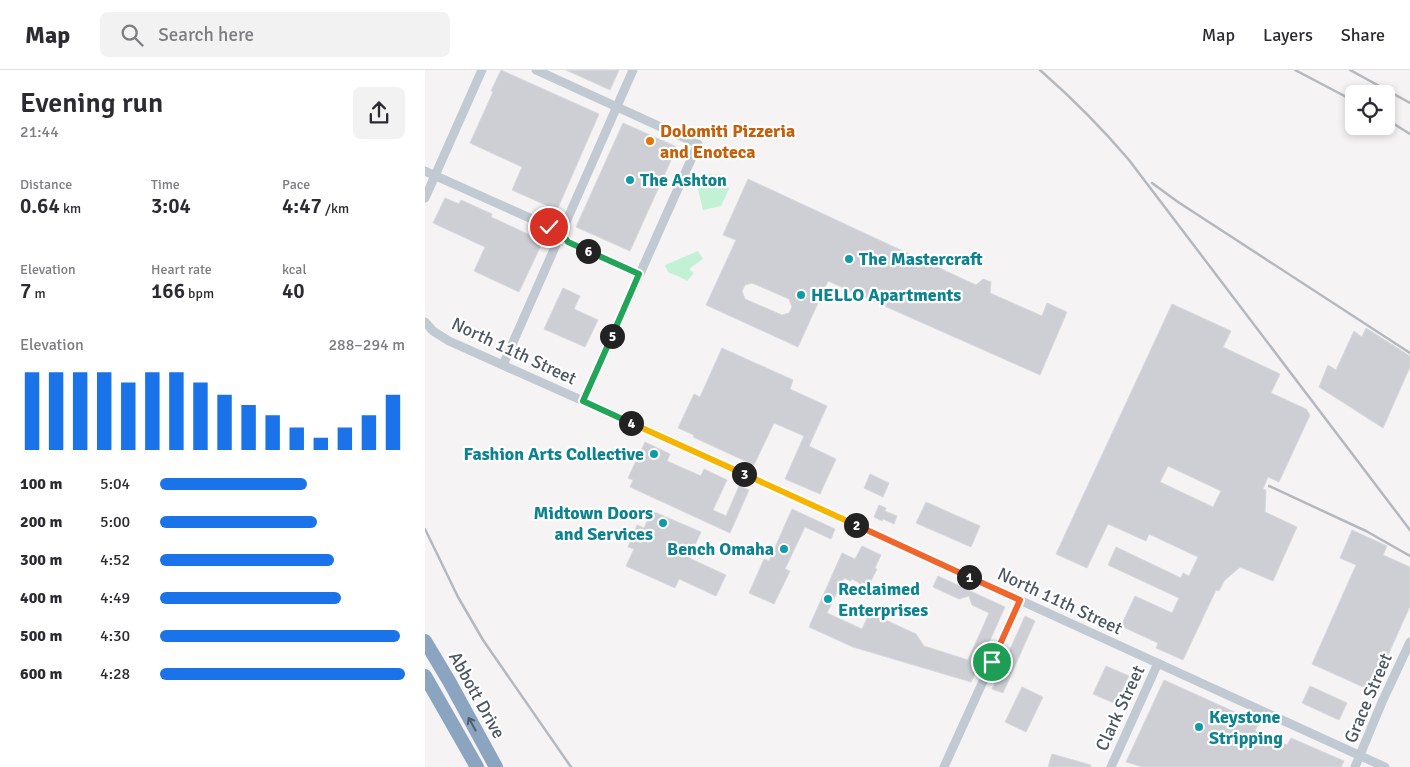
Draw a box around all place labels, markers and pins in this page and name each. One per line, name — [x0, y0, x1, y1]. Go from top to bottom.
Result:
place label: Dolomiti Pizzeria and Enoteca — [660, 120, 795, 163]
marker: Dolomiti Pizzeria and Enoteca — [644, 135, 656, 147]
place label: The Ashton — [640, 169, 727, 191]
marker: The Ashton — [624, 174, 636, 186]
pin — [528, 206, 570, 248]
pin: 6 — [575, 238, 601, 264]
place label: The Mastercraft — [859, 248, 983, 270]
marker: The Mastercraft — [843, 253, 855, 265]
place label: HELLO Apartments — [811, 284, 961, 306]
marker: HELLO Apartments — [795, 289, 807, 301]
pin: 5 — [599, 324, 625, 348]
pin: 4 — [619, 410, 643, 436]
place label: Fashion Arts Collective — [463, 443, 644, 465]
marker: Fashion Arts Collective — [648, 448, 660, 460]
pin: 3 — [731, 462, 757, 486]
place label: Midtown Doors and Services — [534, 502, 653, 545]
pin: 2 — [843, 512, 869, 538]
marker: Midtown Doors and Services — [657, 517, 669, 529]
place label: Bench Omaha — [667, 538, 774, 560]
marker: Bench Omaha — [778, 543, 790, 555]
pin: 1 — [957, 564, 981, 590]
place label: Reclaimed Enterprises — [838, 578, 928, 621]
marker: Reclaimed Enterprises — [822, 593, 834, 605]
pin — [971, 641, 1013, 683]
place label: Keystone Stripping — [1209, 706, 1283, 749]
marker: Keystone Stripping — [1193, 721, 1205, 733]

